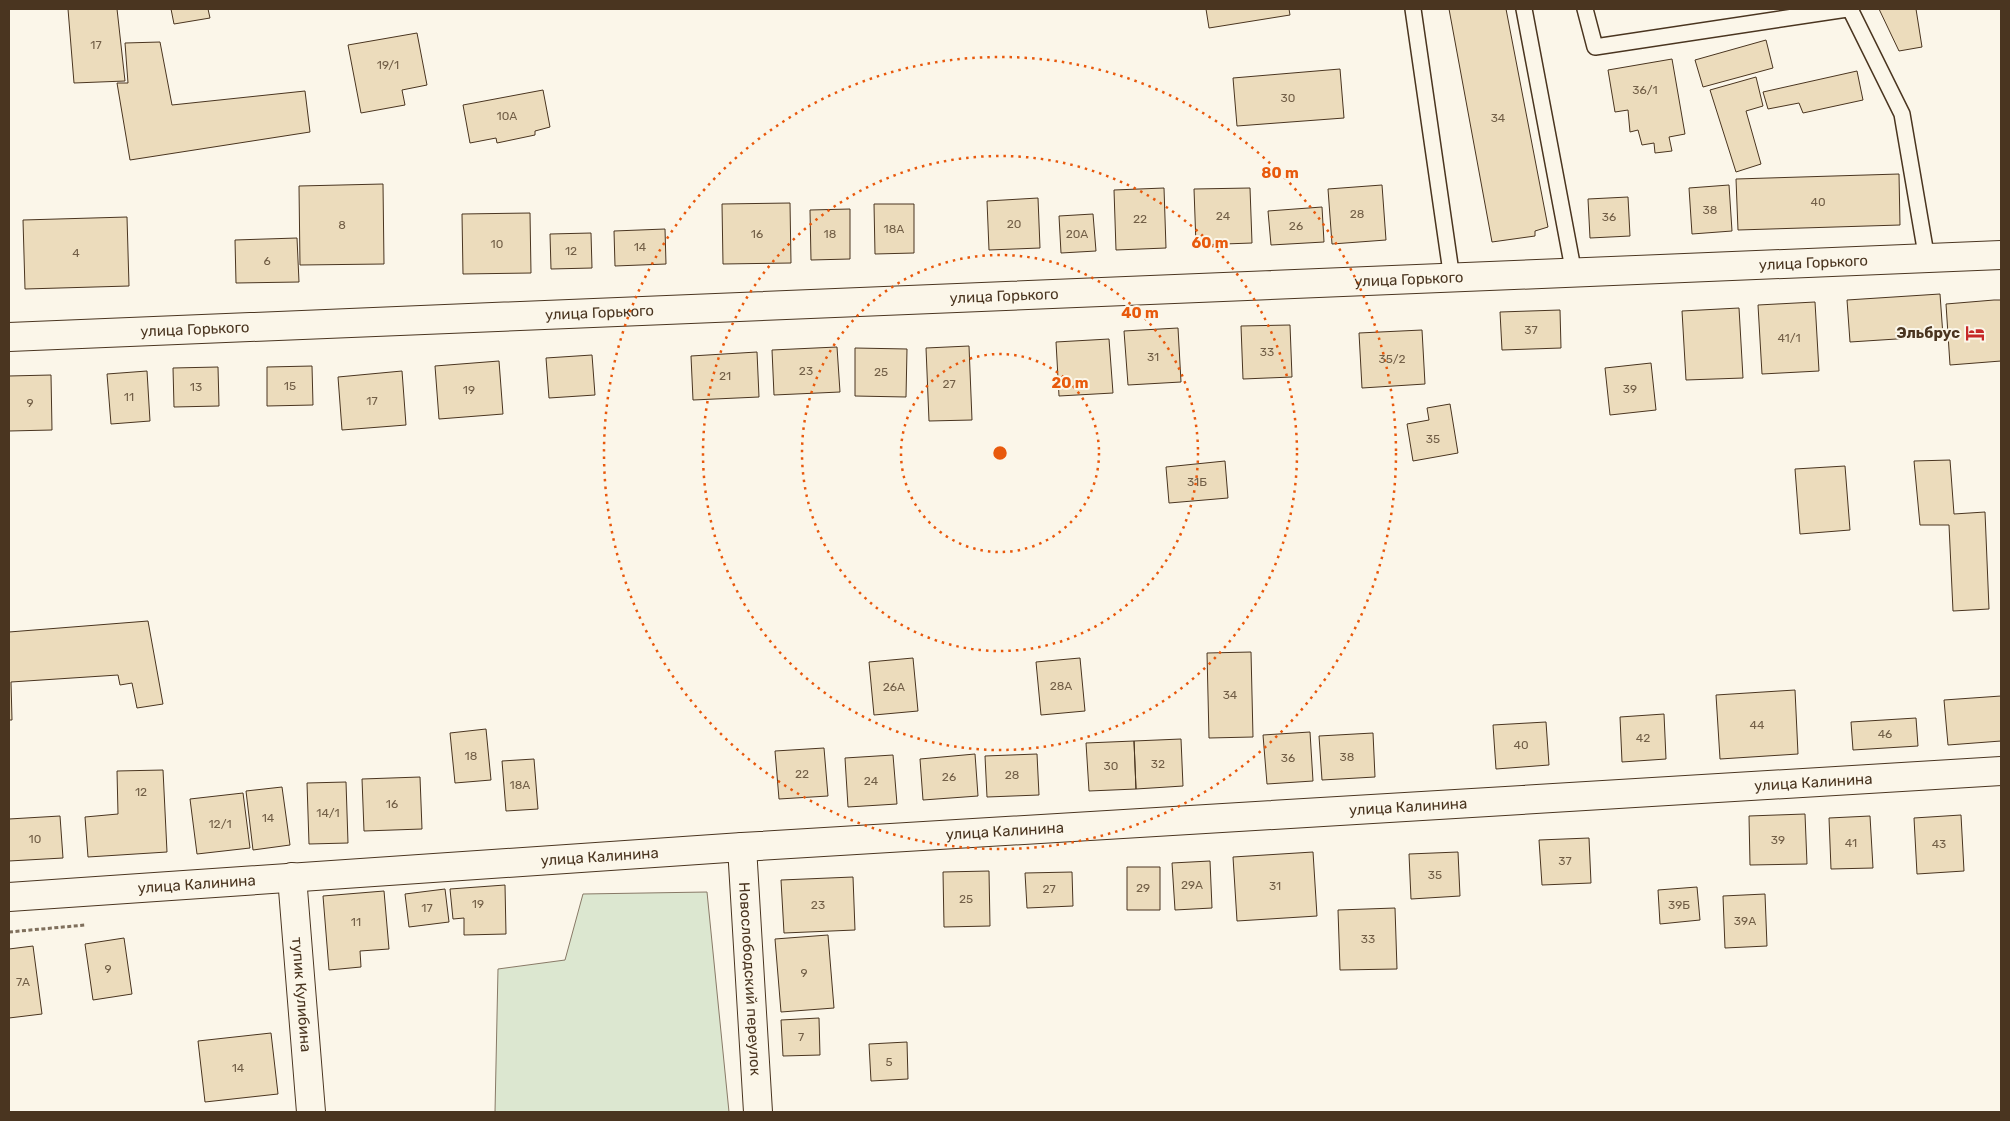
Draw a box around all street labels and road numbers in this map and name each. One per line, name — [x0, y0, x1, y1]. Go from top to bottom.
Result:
street label: улица Горького — [1759, 251, 1868, 274]
street label: улица Горького — [1354, 268, 1464, 291]
street label: улица Горького — [949, 285, 1059, 307]
street label: улица Горького — [545, 301, 654, 324]
street label: улица Горького — [140, 318, 250, 341]
street label: улица Калинина — [1754, 770, 1873, 795]
street label: улица Калинина — [1349, 794, 1468, 819]
street label: улица Калинина — [945, 819, 1064, 844]
street label: улица Калинина — [540, 844, 659, 870]
street label: улица Калинина — [137, 871, 256, 897]
street label: Новослободский переулок — [735, 881, 765, 1076]
street label: тупик Кулибина — [288, 936, 315, 1053]

